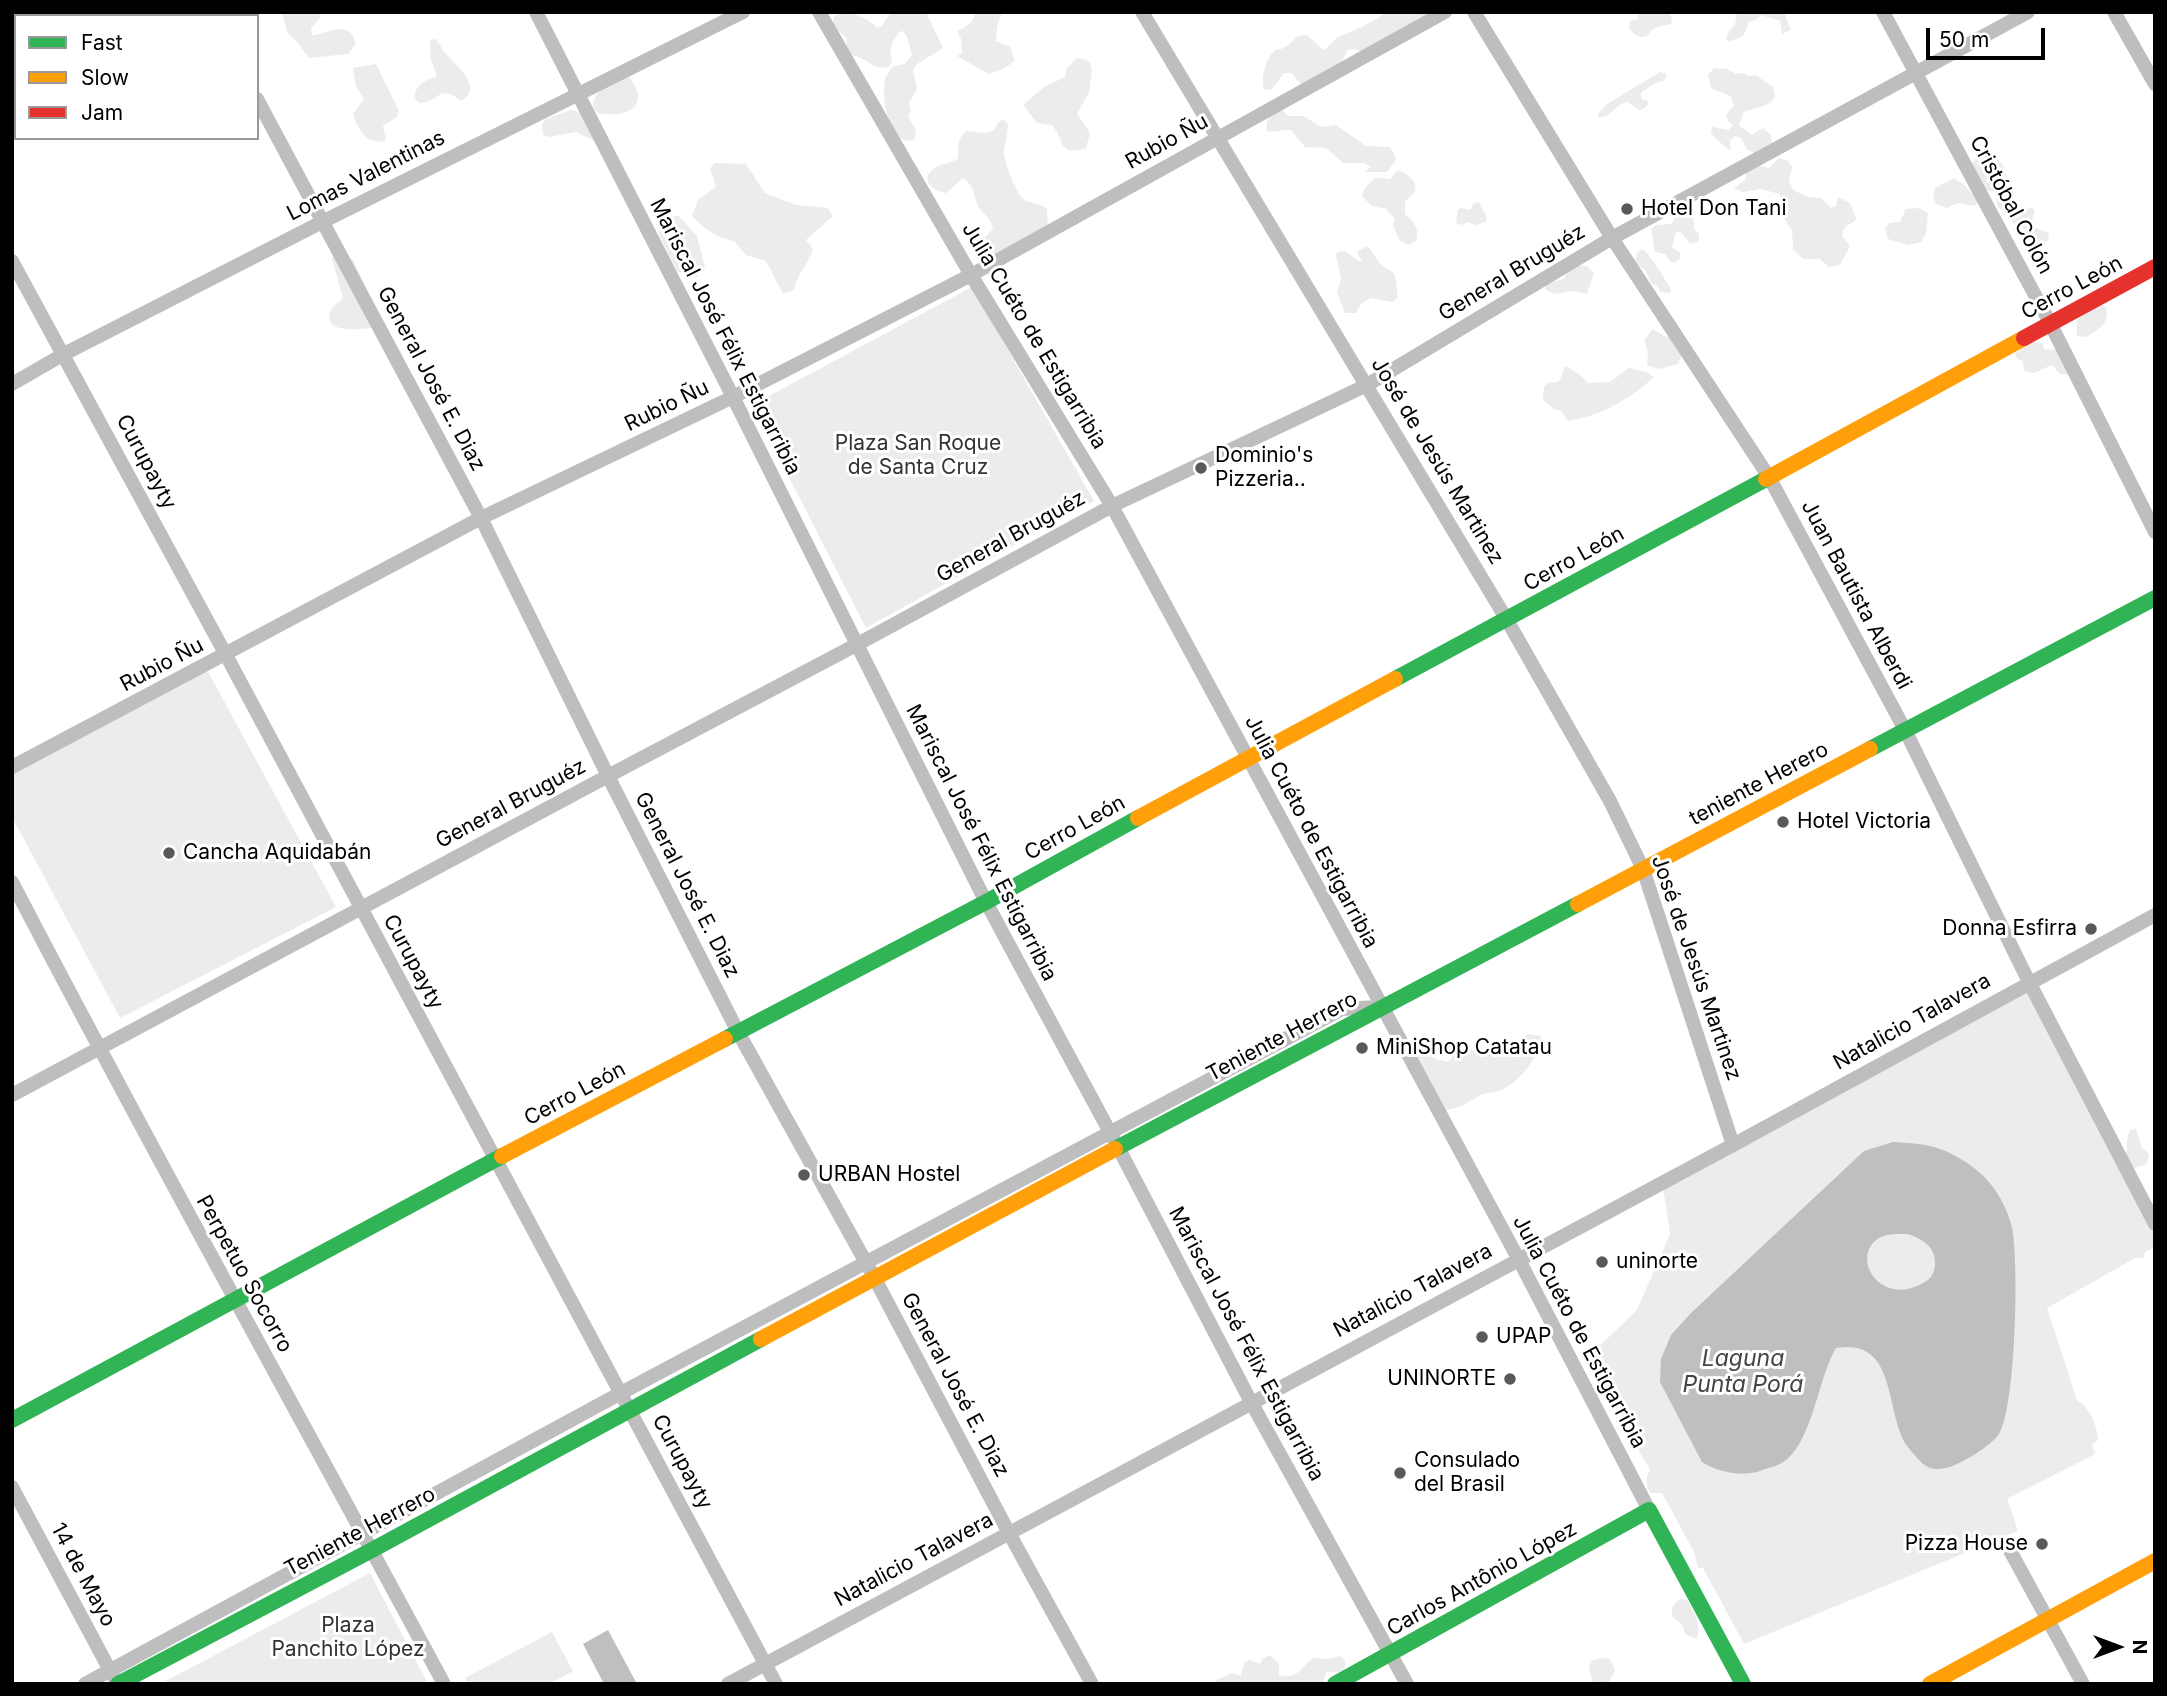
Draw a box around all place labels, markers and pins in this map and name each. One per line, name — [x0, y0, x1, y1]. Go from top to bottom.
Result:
place label: Hotel Don Tani — [1641, 196, 1786, 222]
marker: Hotel Don Tani — [1619, 201, 1635, 217]
place label: Dominio's Pizzeria.. — [1215, 443, 1313, 493]
marker: Dominio's Pizzeria.. — [1193, 460, 1209, 476]
place label: Hotel Victoria — [1797, 809, 1931, 835]
marker: Hotel Victoria — [1775, 814, 1791, 830]
place label: Cancha Aquidabán — [183, 840, 371, 866]
marker: Cancha Aquidabán — [161, 845, 177, 861]
place label: Donna Esfirra — [1942, 916, 2077, 942]
marker: Donna Esfirra — [2083, 921, 2099, 937]
place label: MiniShop Catatau — [1376, 1035, 1552, 1061]
marker: MiniShop Catatau — [1354, 1040, 1370, 1056]
place label: URBAN Hostel — [818, 1162, 960, 1188]
marker: URBAN Hostel — [796, 1167, 812, 1183]
place label: uninorte — [1616, 1249, 1698, 1275]
marker: uninorte — [1594, 1254, 1610, 1270]
place label: UPAP — [1496, 1324, 1551, 1350]
marker: UPAP — [1474, 1329, 1490, 1345]
place label: UNINORTE — [1387, 1366, 1496, 1392]
marker: UNINORTE — [1502, 1371, 1518, 1387]
place label: Consulado del Brasil — [1414, 1448, 1520, 1498]
marker: Consulado del Brasil — [1392, 1465, 1408, 1481]
place label: Pizza House — [1905, 1531, 2028, 1557]
marker: Pizza House — [2034, 1536, 2050, 1552]

